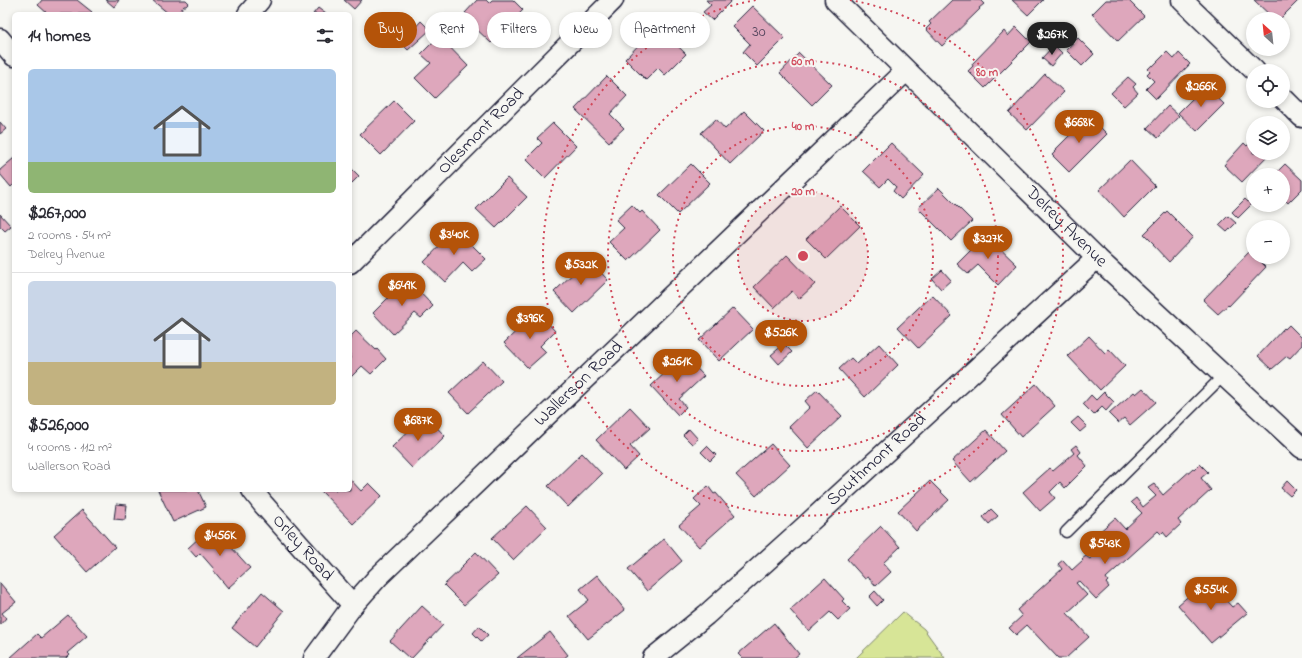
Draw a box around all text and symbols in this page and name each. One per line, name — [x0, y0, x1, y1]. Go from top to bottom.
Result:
chip: Buy — [364, 12, 417, 48]
chip: Rent — [425, 12, 479, 48]
chip: Filters — [487, 12, 551, 48]
chip: New — [559, 12, 612, 48]
chip: Apartment — [620, 12, 710, 48]
north arrow — [1246, 12, 1290, 56]
map controls — [1246, 12, 1290, 264]
house number: 30 — [752, 20, 766, 44]
pin: $267K — [1024, 22, 1080, 56]
text: 14 homes — [28, 24, 91, 49]
icon: filters — [314, 25, 336, 47]
text: $267K — [1036, 25, 1068, 44]
text: 60 m — [791, 53, 815, 71]
text: 80 m — [975, 64, 999, 82]
button: locate — [1246, 64, 1290, 108]
pin: $266K — [1173, 74, 1229, 108]
text: $266K — [1185, 77, 1217, 96]
street label: Olesmont Road — [432, 82, 531, 181]
icon: home — [146, 95, 218, 167]
pin: $668K — [1051, 110, 1107, 144]
text: $668K — [1064, 113, 1094, 132]
button: layers — [1246, 116, 1290, 160]
text: 40 m — [791, 118, 815, 136]
button: + — [1246, 168, 1290, 212]
street label: Delrey Avenue — [1018, 180, 1113, 275]
text: 20 m — [790, 183, 815, 201]
text: $267,000 — [28, 201, 86, 226]
button: − — [1246, 220, 1290, 264]
pin: $340K — [426, 222, 482, 256]
text: $340K — [439, 225, 469, 244]
text: 2 rooms · 54 m² — [28, 226, 111, 245]
pin: $327K — [960, 226, 1016, 260]
text: $327K — [972, 229, 1004, 248]
text: Delrey Avenue — [28, 245, 105, 264]
centre of rings — [796, 249, 810, 263]
pin: $532K — [553, 252, 609, 286]
text: $532K — [564, 255, 598, 274]
pin: $649K — [374, 273, 430, 307]
text: $649K — [387, 276, 417, 295]
pin: $396K — [502, 306, 558, 340]
icon: home — [146, 307, 218, 379]
text: $396K — [515, 309, 545, 328]
pin: $526K — [753, 320, 809, 354]
text: $526K — [764, 323, 798, 342]
street label: Wallerson Road — [529, 335, 630, 433]
pin: $261K — [649, 349, 705, 383]
text: $261K — [662, 352, 692, 371]
street label: Southmont Road — [821, 407, 933, 513]
pin: $687K — [390, 408, 446, 442]
text: $687K — [403, 411, 433, 430]
text: $526,000 — [28, 413, 89, 438]
text: 4 rooms · 112 m² — [28, 438, 112, 457]
text: Wallerson Road — [28, 457, 111, 476]
street label: Orley Road — [265, 509, 339, 588]
pin: $456K — [192, 523, 248, 557]
text: $456K — [204, 526, 236, 545]
pin: $543K — [1077, 531, 1133, 565]
text: $543K — [1089, 534, 1121, 553]
pin: $554K — [1183, 577, 1239, 611]
text: $554K — [1194, 580, 1228, 599]

